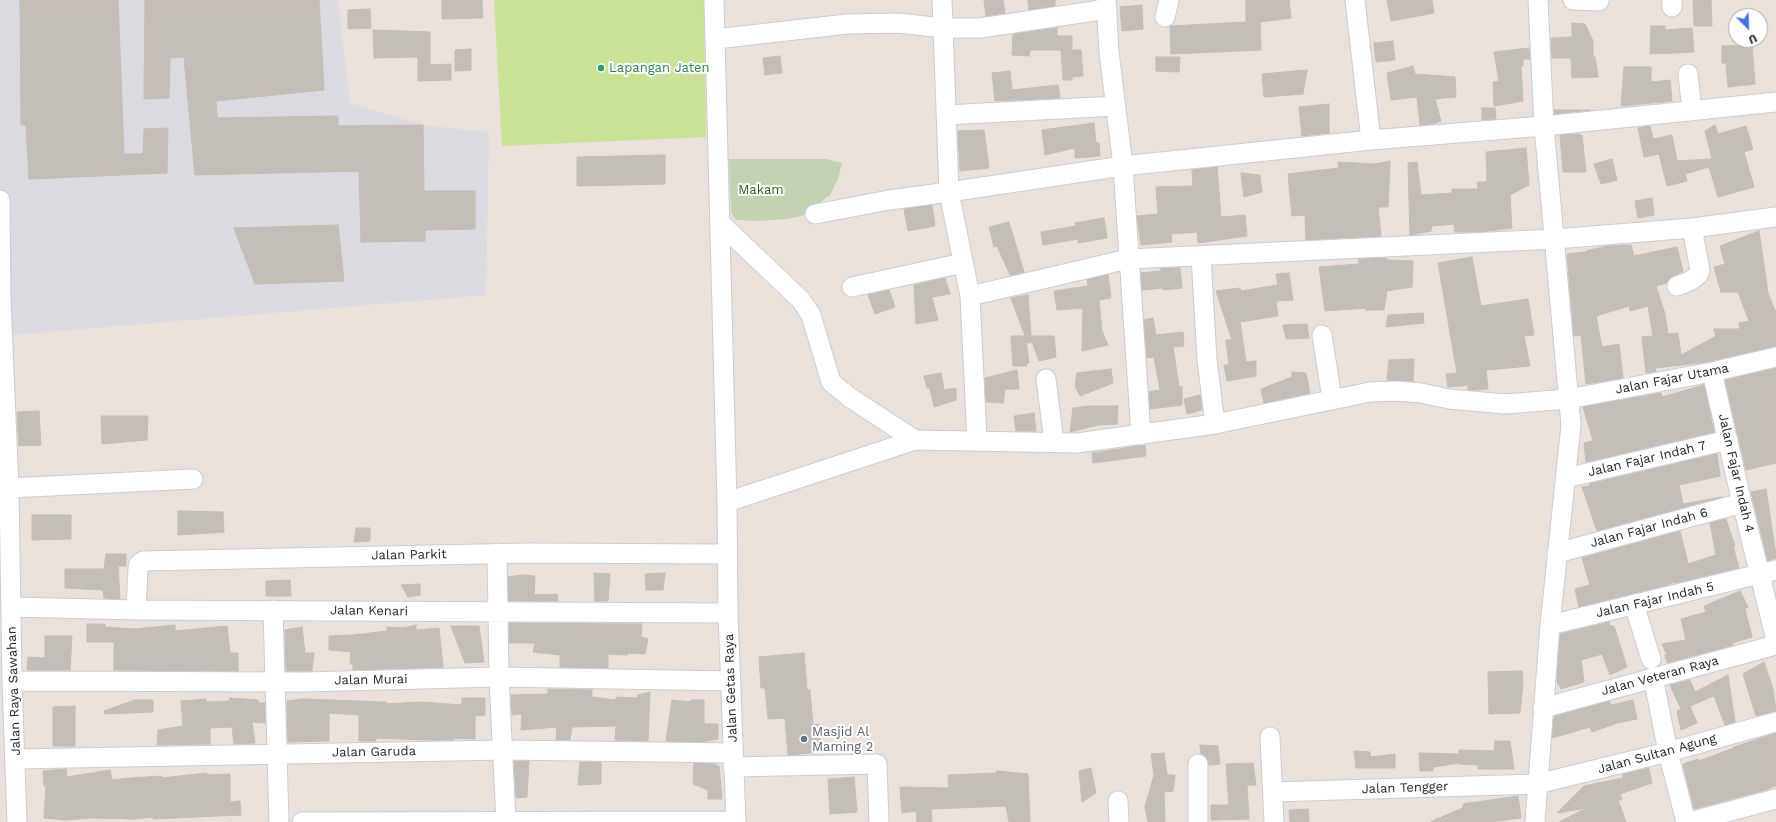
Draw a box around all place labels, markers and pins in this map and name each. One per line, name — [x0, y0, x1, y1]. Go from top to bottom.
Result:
place label: Lapangan Jaten — [609, 60, 710, 76]
marker: Lapangan Jaten — [596, 63, 606, 73]
place label: Masjid Al Maming 2 — [812, 724, 873, 755]
marker: Masjid Al Maming 2 — [799, 734, 809, 744]

